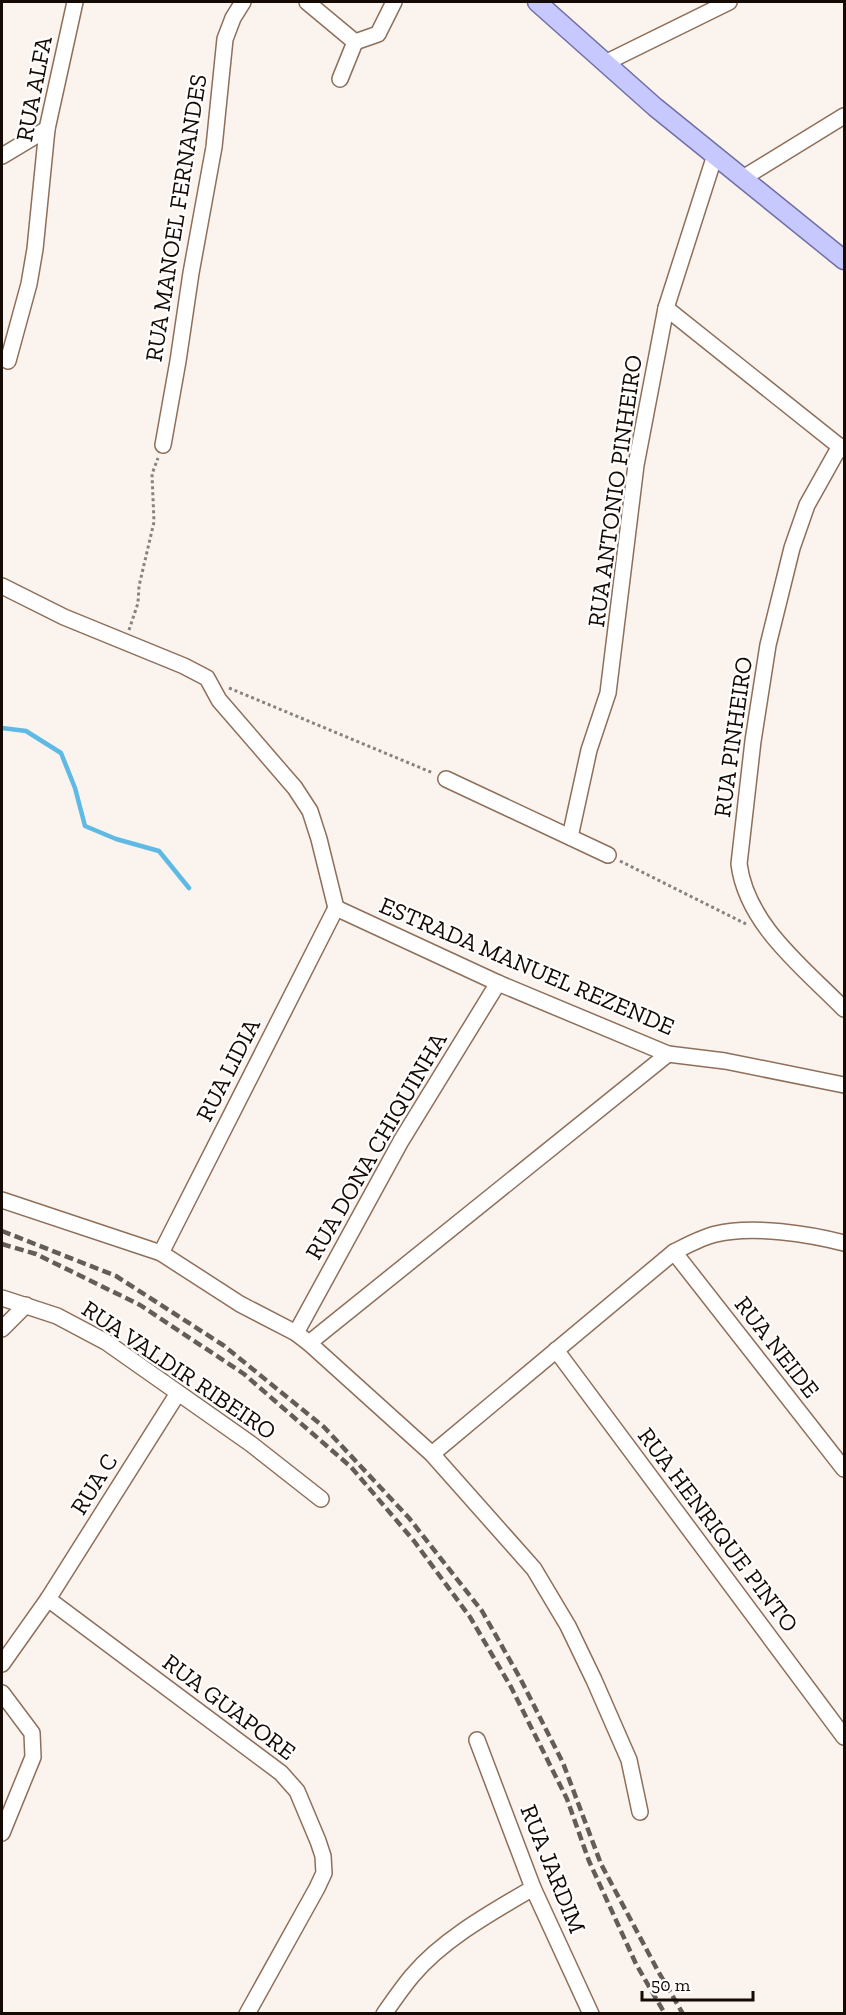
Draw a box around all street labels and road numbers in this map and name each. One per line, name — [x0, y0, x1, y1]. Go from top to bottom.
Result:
street label: RUA ALFA — [9, 33, 58, 144]
street label: RUA MANOEL FERNANDES — [138, 72, 213, 364]
street label: RUA ANTONIO PINHEIRO — [581, 353, 648, 629]
street label: RUA PINHEIRO — [707, 655, 758, 819]
street label: ESTRADA MANUEL REZENDE — [375, 890, 679, 1041]
street label: RUA LIDIA — [189, 1013, 266, 1126]
street label: RUA DONA CHIQUINHA — [299, 1027, 453, 1264]
street label: RUA NEIDE — [729, 1290, 826, 1403]
street label: RUA VALDIR RIBEIRO — [77, 1294, 282, 1445]
street label: RUA HENRIQUE PINTO — [632, 1422, 805, 1638]
street label: RUA C — [64, 1448, 123, 1520]
street label: RUA GUAPORE — [157, 1647, 302, 1766]
street label: RUA JARDIM — [514, 1800, 592, 1938]

